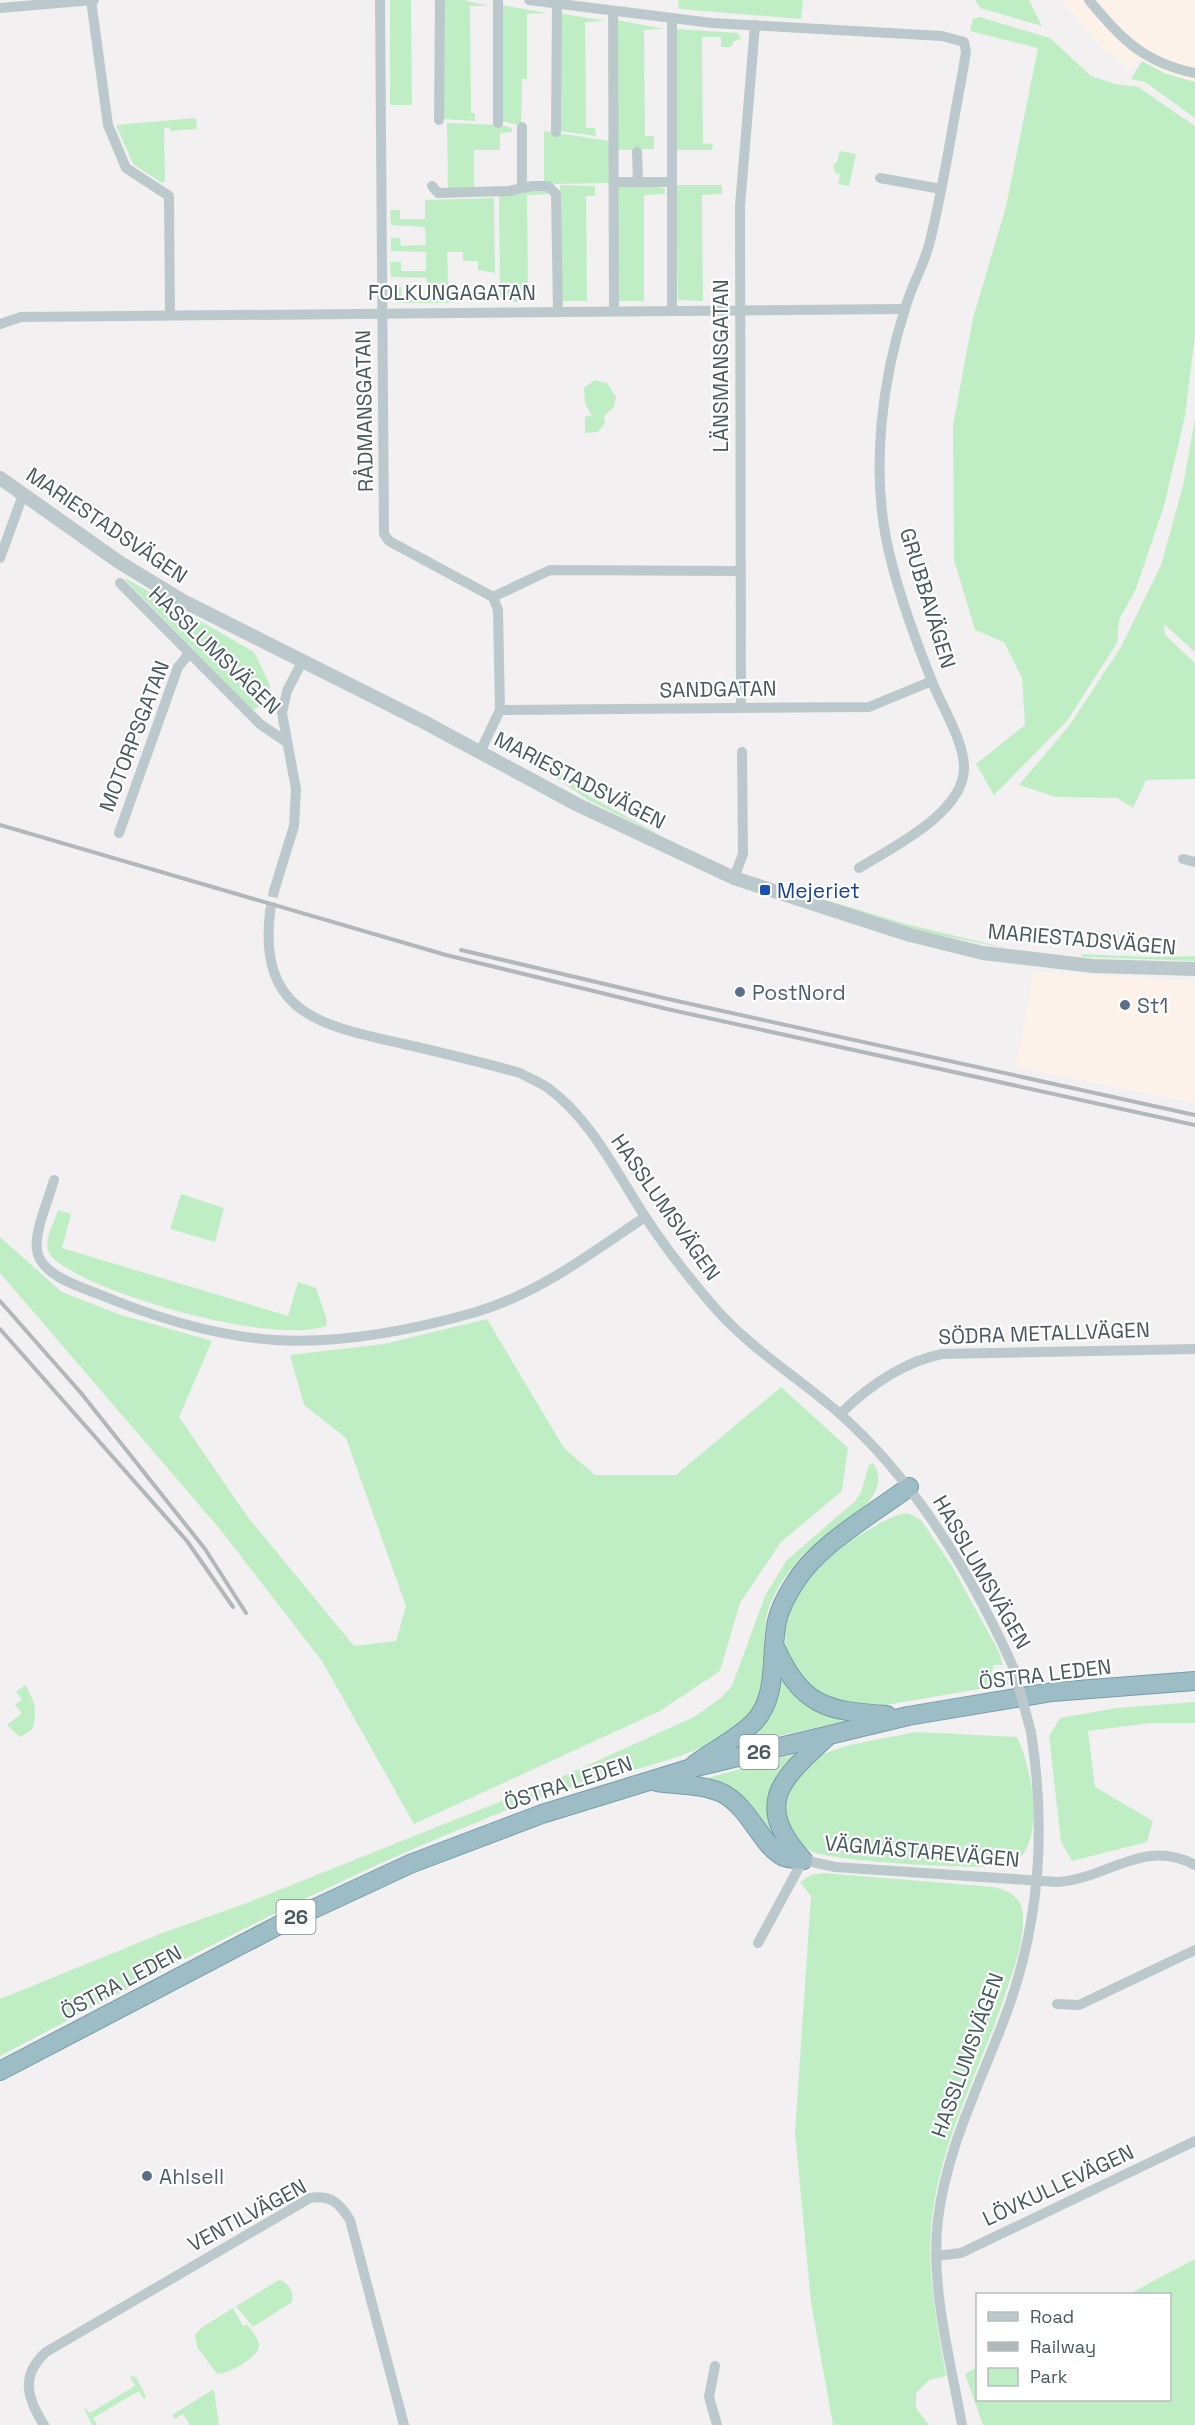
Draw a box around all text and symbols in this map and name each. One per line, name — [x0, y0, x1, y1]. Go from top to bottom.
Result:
street label: FOLKUNGAGATAN — [368, 279, 536, 306]
street label: LÄNSMANSGATAN — [707, 279, 734, 453]
street label: RÅDMANSGATAN — [349, 330, 379, 492]
street label: MARIESTADSVÄGEN — [21, 461, 193, 589]
street label: GRUBBAVÄGEN — [894, 525, 962, 671]
street label: HASSLUMSVÄGEN — [143, 580, 287, 720]
street label: MOTORPSGATAN — [93, 657, 175, 815]
street label: SANDGATAN — [659, 674, 777, 704]
street label: MARIESTADSVÄGEN — [490, 725, 670, 835]
place label: Mejeriet — [777, 877, 860, 904]
marker: Mejeriet — [758, 883, 772, 897]
street label: MARIESTADSVÄGEN — [987, 917, 1177, 961]
place label: PostNord — [752, 979, 846, 1006]
marker: PostNord — [733, 985, 747, 999]
place label: St1 — [1137, 992, 1168, 1019]
marker: St1 — [1118, 998, 1132, 1012]
street label: HASSLUMSVÄGEN — [605, 1128, 727, 1286]
street label: SÖDRA METALLVÄGEN — [938, 1316, 1150, 1350]
street label: HASSLUMSVÄGEN — [927, 1490, 1037, 1654]
street label: ÖSTRA LEDEN — [977, 1652, 1113, 1696]
road number: 26 — [740, 1735, 778, 1769]
street label: ÖSTRA LEDEN — [500, 1750, 636, 1816]
street label: VÄGMÄSTAREVÄGEN — [823, 1829, 1021, 1873]
road number: 26 — [276, 1900, 316, 1934]
street label: ÖSTRA LEDEN — [56, 1939, 186, 2025]
street label: HASSLUMSVÄGEN — [925, 1969, 1009, 2141]
street label: LÖVKULLEVÄGEN — [978, 2138, 1138, 2232]
place label: Ahlsell — [159, 2163, 224, 2190]
marker: Ahlsell — [140, 2169, 154, 2183]
street label: VENTILVÄGEN — [183, 2172, 311, 2258]
legend — [976, 2293, 1171, 2401]
text: Road — [1030, 2305, 1074, 2328]
text: Railway — [1030, 2335, 1096, 2358]
text: Park — [1030, 2365, 1068, 2388]

